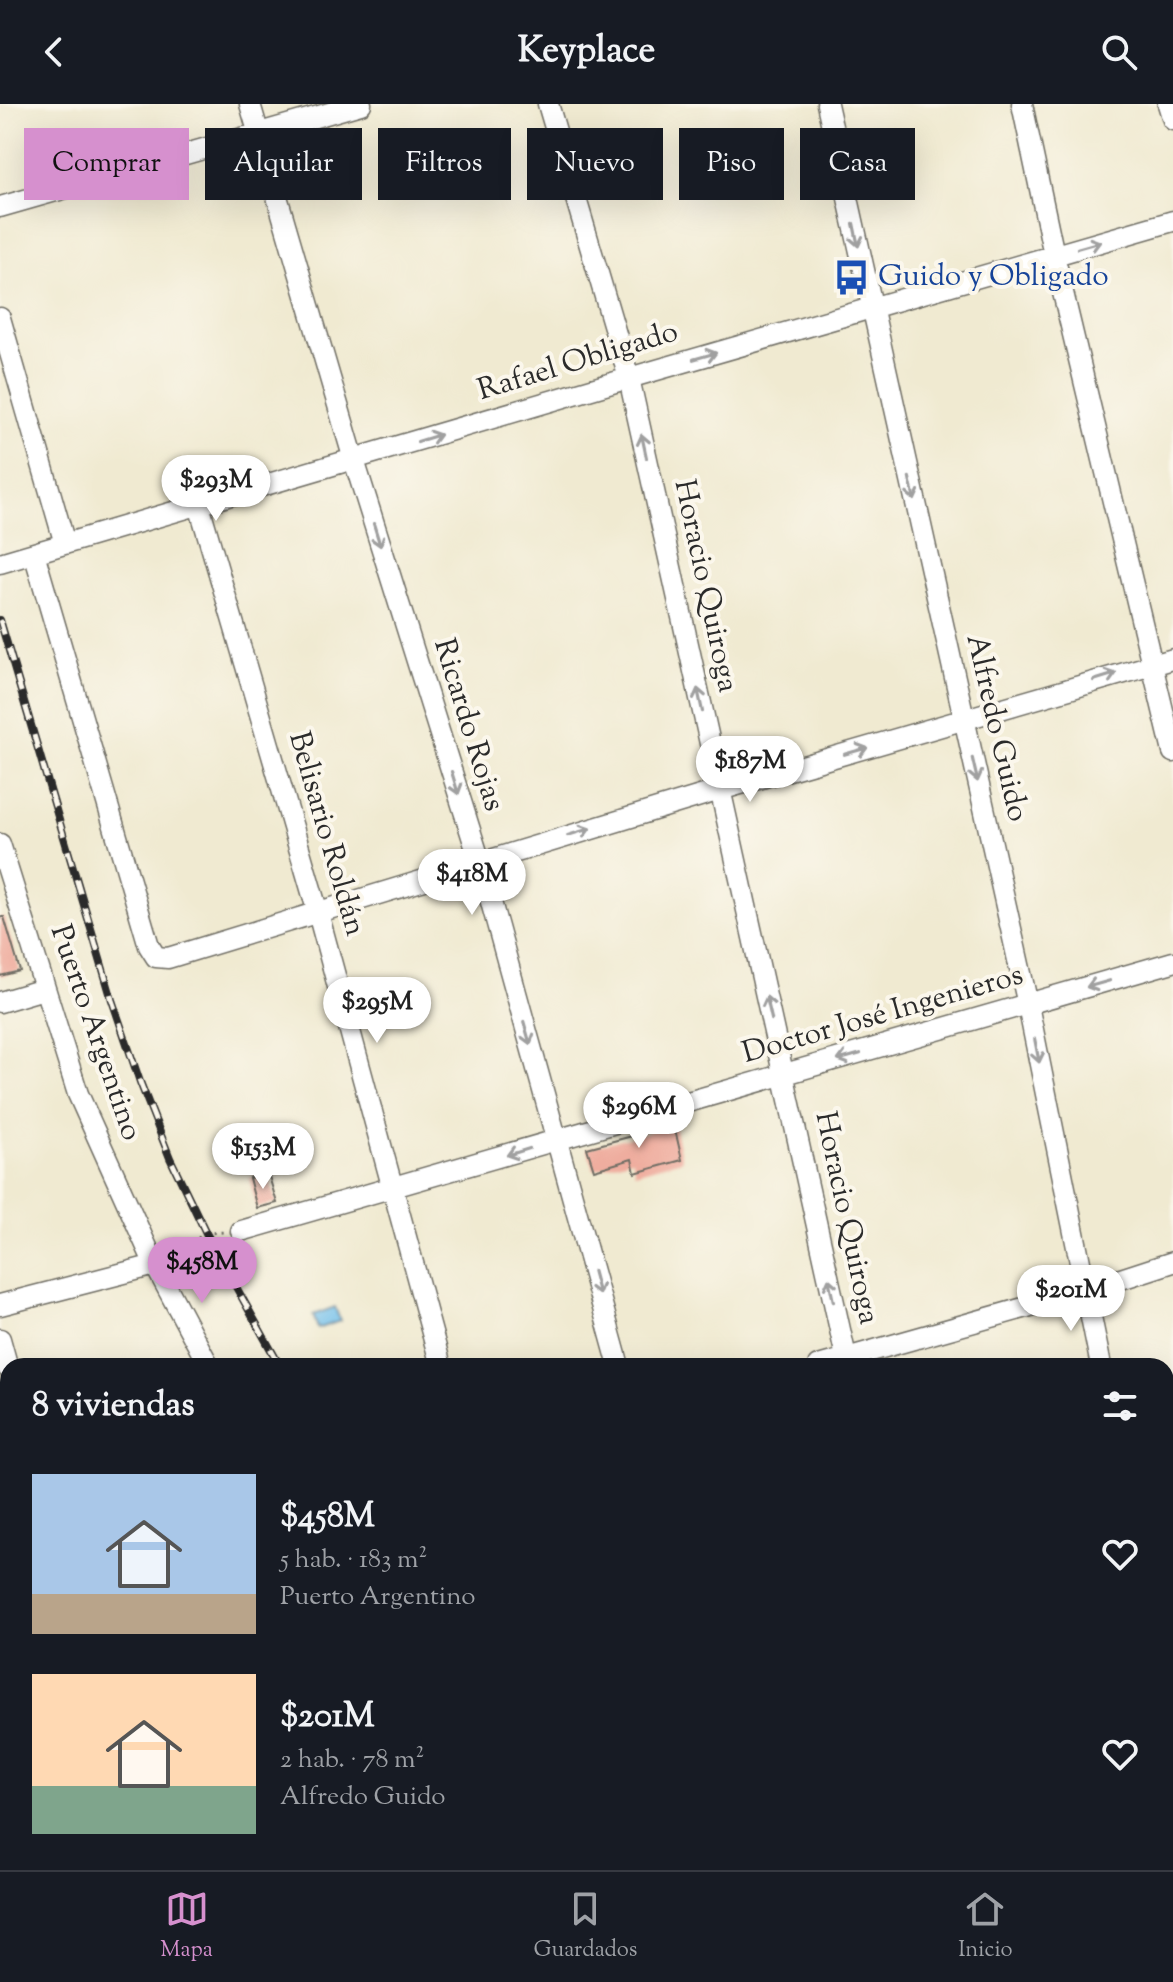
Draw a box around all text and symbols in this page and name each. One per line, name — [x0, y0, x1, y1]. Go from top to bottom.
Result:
text: Keyplace — [518, 26, 655, 78]
icon: back — [32, 30, 76, 74]
icon: search — [1097, 30, 1141, 74]
chip: Comprar — [24, 128, 189, 200]
chip: Alquilar — [205, 128, 362, 200]
chip: Filtros — [378, 128, 511, 200]
chip: Nuevo — [527, 128, 663, 200]
chip: Piso — [679, 128, 784, 200]
chip: Casa — [800, 128, 915, 200]
one-way arrow — [849, 222, 864, 247]
one-way arrow — [1076, 237, 1102, 252]
place label: Guido y Obligado — [878, 256, 1109, 299]
bus stop icon: Guido y Obligado — [833, 258, 871, 296]
street label: Rafael Obligado — [473, 311, 683, 413]
one-way arrow — [691, 348, 717, 363]
one-way arrow — [415, 430, 441, 445]
one-way arrow — [636, 434, 651, 460]
pin: $293M — [160, 455, 272, 523]
text: $293M — [179, 462, 253, 499]
street label: Horacio Quiroga — [661, 476, 749, 697]
one-way arrow — [905, 476, 920, 501]
one-way arrow — [371, 522, 385, 547]
street label: Alfredo Guido — [954, 630, 1038, 826]
street label: Ricardo Rojas — [421, 633, 515, 817]
one-way arrow — [1092, 669, 1117, 683]
one-way arrow — [692, 688, 707, 713]
street label: Belisario Roldán — [276, 727, 376, 941]
pin: $187M — [694, 736, 806, 804]
text: $187M — [714, 743, 786, 780]
one-way arrow — [842, 743, 868, 758]
one-way arrow — [968, 756, 983, 782]
one-way arrow — [449, 770, 463, 795]
one-way arrow — [566, 824, 592, 839]
pin: $418M — [416, 849, 528, 917]
text: $418M — [436, 856, 508, 893]
street label: Puerto Argentino — [38, 919, 152, 1147]
street label: Doctor José Ingenieros — [737, 954, 1029, 1076]
pin: $295M — [321, 977, 433, 1045]
one-way arrow — [1086, 977, 1112, 992]
text: $295M — [341, 984, 413, 1021]
one-way arrow — [761, 996, 776, 1022]
one-way arrow — [521, 1019, 536, 1045]
one-way arrow — [1030, 1038, 1045, 1063]
one-way arrow — [836, 1050, 862, 1065]
pin: $296M — [583, 1082, 695, 1150]
text: $296M — [601, 1089, 677, 1126]
street label: Horacio Quiroga — [802, 1108, 890, 1329]
pin: $153M — [207, 1123, 319, 1191]
text: $153M — [230, 1130, 296, 1167]
one-way arrow — [506, 1146, 531, 1160]
pin: $458M — [146, 1237, 258, 1305]
text: $458M — [166, 1244, 238, 1281]
pin: $201M — [1015, 1265, 1127, 1333]
one-way arrow — [590, 1270, 605, 1296]
text: $201M — [1035, 1272, 1107, 1309]
one-way arrow — [823, 1277, 838, 1303]
text: 8 viviendas — [32, 1382, 195, 1431]
icon: filters — [1098, 1384, 1142, 1428]
text: $458M — [280, 1493, 375, 1542]
icon: home — [96, 1506, 192, 1602]
icon: heart — [1098, 1532, 1142, 1576]
text: 5 hab. · 183 m² — [280, 1542, 427, 1579]
text: Puerto Argentino — [280, 1579, 476, 1616]
text: $201M — [280, 1693, 375, 1742]
icon: home — [96, 1706, 192, 1802]
icon: heart — [1098, 1732, 1142, 1776]
text: 2 hab. · 78 m² — [280, 1742, 424, 1779]
text: Alfredo Guido — [280, 1779, 446, 1816]
tab: Mapa — [160, 1887, 213, 1967]
tab: Guardados — [534, 1887, 637, 1967]
tab: Inicio — [958, 1887, 1013, 1967]

